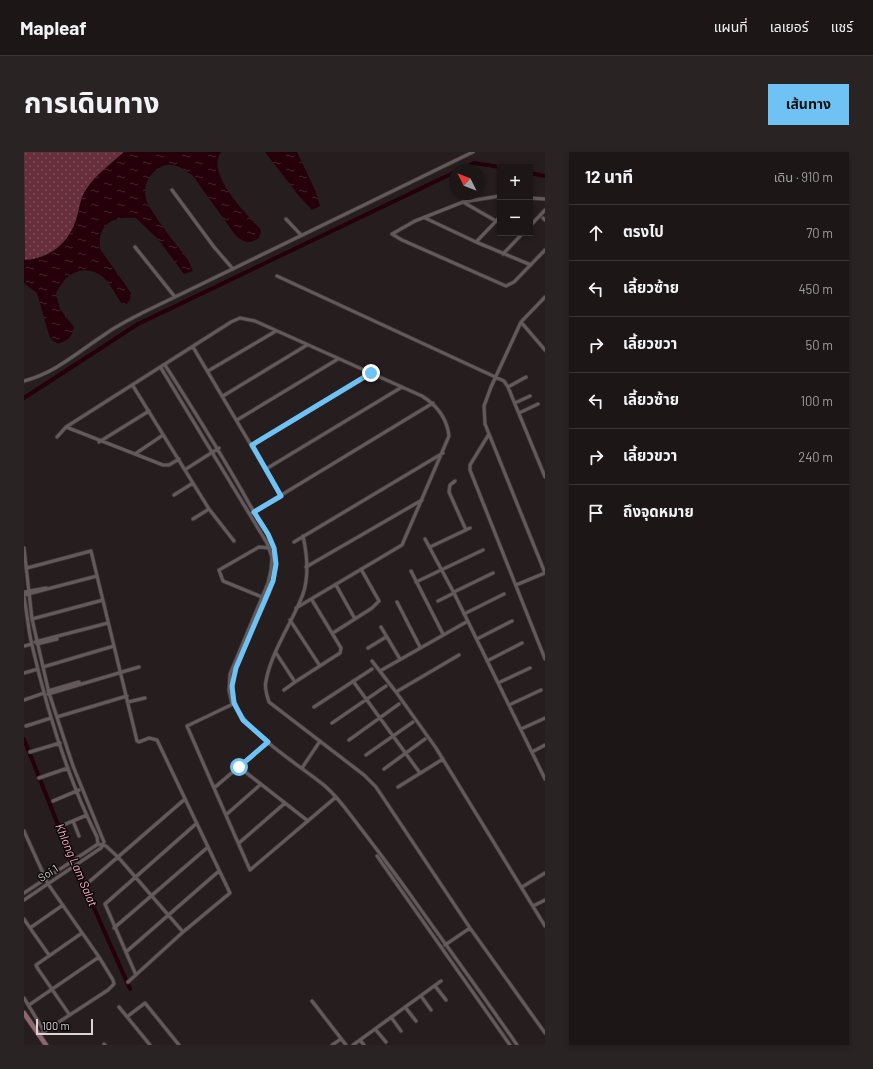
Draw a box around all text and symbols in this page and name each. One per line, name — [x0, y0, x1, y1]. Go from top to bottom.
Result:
text: Mapleaf — [20, 16, 87, 39]
text: แผนที่ — [714, 18, 748, 35]
text: เลเยอร์ — [770, 18, 809, 35]
text: แชร์ — [831, 18, 853, 35]
button: เส้นทาง — [768, 84, 849, 125]
text: การเดินทาง — [24, 85, 159, 119]
north arrow — [449, 164, 485, 200]
map controls — [497, 164, 533, 236]
button: + — [497, 164, 533, 200]
text: 12 นาที — [585, 166, 633, 186]
text: เดิน · 910 m — [774, 169, 833, 185]
button: − — [497, 200, 533, 236]
icon: ahead — [585, 222, 607, 244]
text: ตรงไป — [623, 222, 664, 240]
text: 70 m — [806, 225, 833, 241]
icon: left — [585, 278, 607, 300]
text: เลี้ยวซ้าย — [623, 278, 679, 296]
text: 450 m — [798, 281, 833, 297]
icon: right — [585, 334, 607, 356]
text: เลี้ยวขวา — [623, 334, 677, 352]
text: 50 m — [806, 337, 833, 353]
route end — [362, 364, 380, 382]
icon: left — [585, 390, 607, 412]
text: เลี้ยวซ้าย — [623, 390, 679, 408]
text: 100 m — [800, 393, 833, 409]
icon: right — [585, 446, 607, 468]
text: เลี้ยวขวา — [623, 446, 677, 464]
text: 240 m — [798, 449, 833, 465]
icon: arrive — [585, 502, 607, 524]
text: ถึงจุดหมาย — [623, 502, 694, 520]
route start — [230, 758, 248, 776]
water label: Khlong Lam Salat — [53, 821, 101, 909]
street label: Soi 1 — [35, 861, 60, 884]
scale bar — [36, 1017, 93, 1036]
text: 100 m — [42, 1019, 70, 1032]

